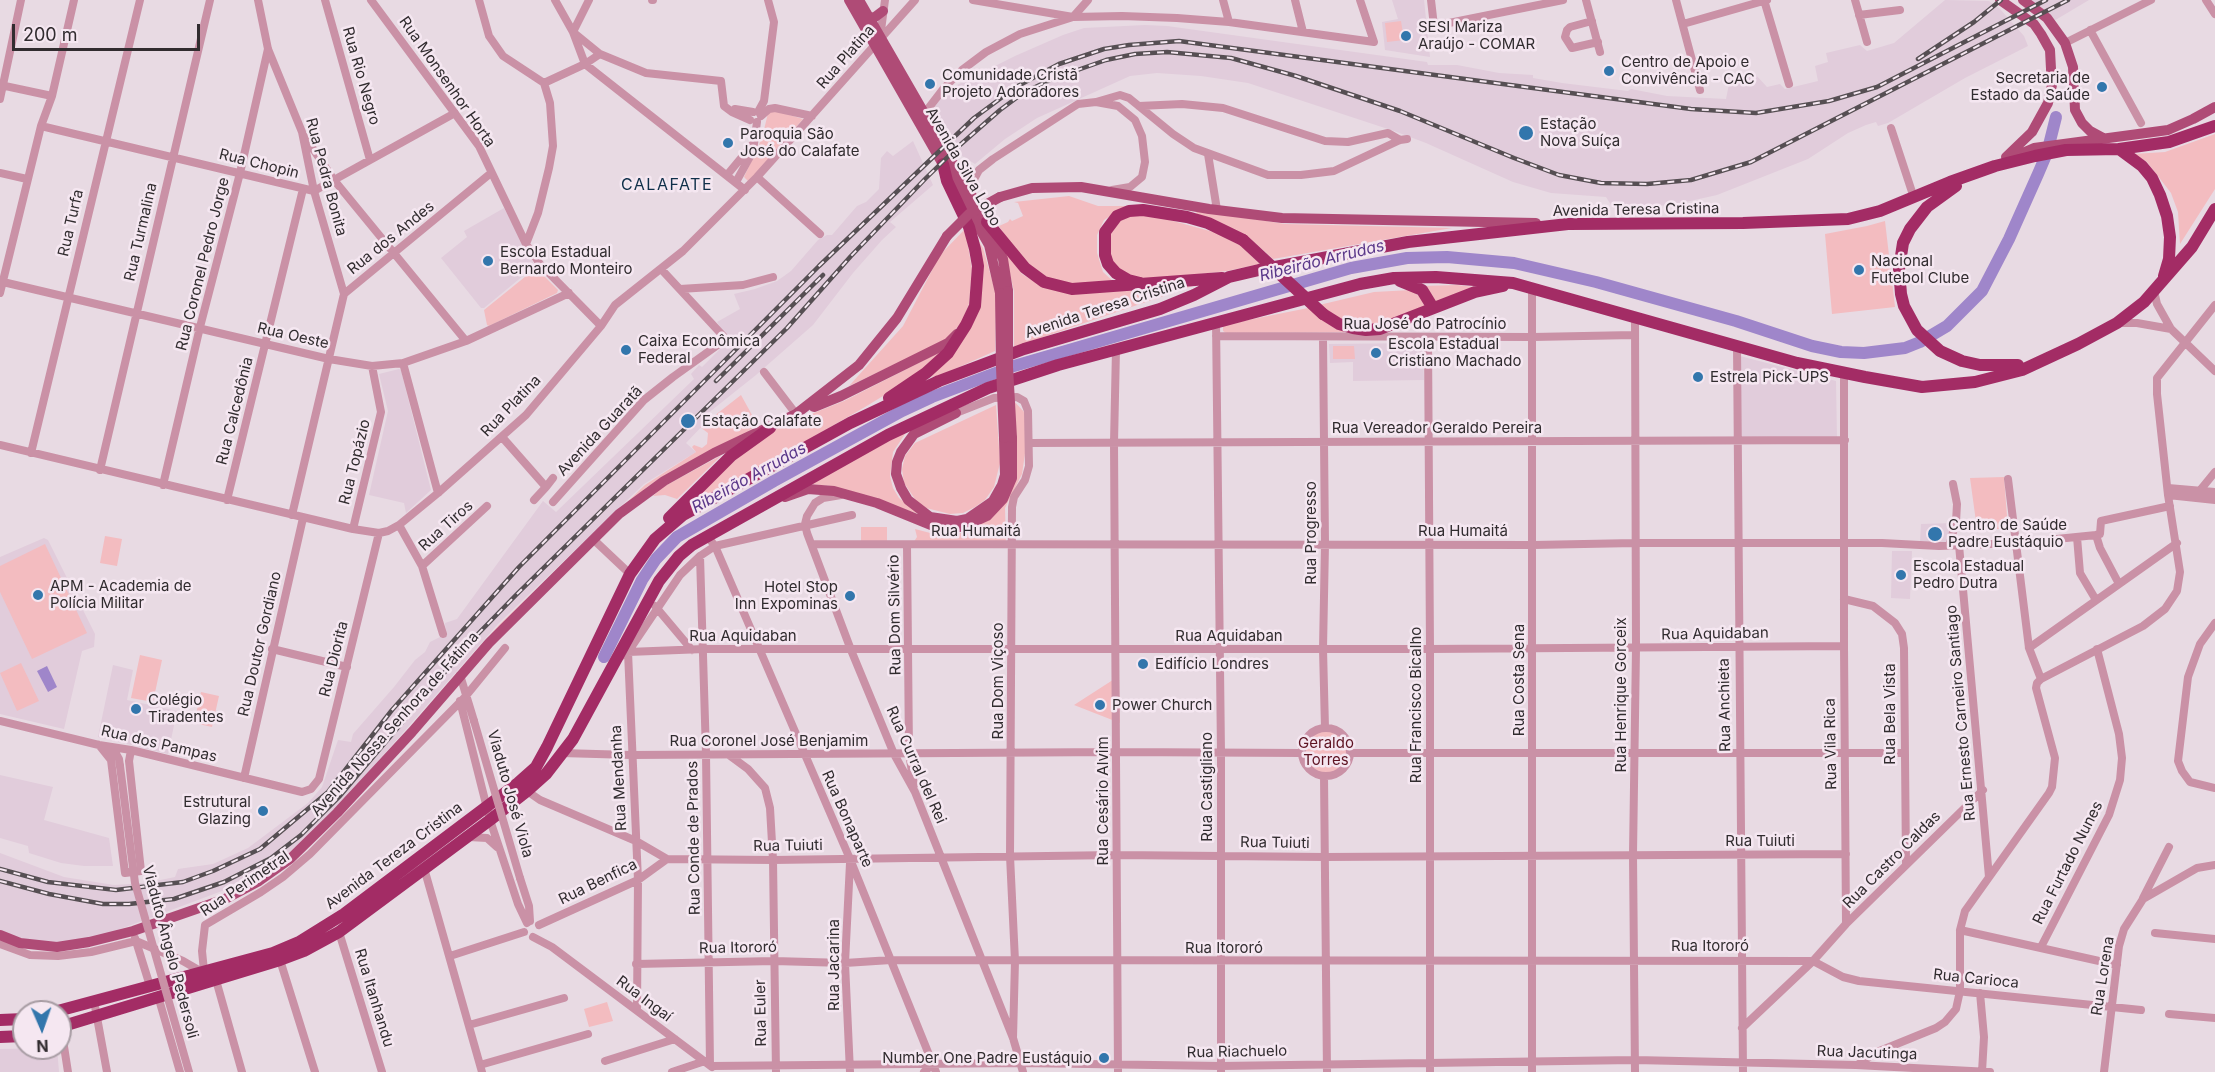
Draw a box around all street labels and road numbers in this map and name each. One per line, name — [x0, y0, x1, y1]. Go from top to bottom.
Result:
street label: Rua Monsenhor Horta — [395, 13, 499, 151]
street label: Rua Platina — [813, 21, 879, 93]
street label: Rua Rio Negro — [338, 25, 384, 127]
street label: Avenida Silva Lobo — [922, 104, 1004, 230]
street label: Rua Pedra Bonita — [302, 116, 350, 238]
street label: Rua Chopin — [217, 145, 301, 183]
street label: Rua Coronel Pedro Jorge — [173, 176, 233, 352]
street label: Rua Turmalina — [121, 181, 161, 283]
street label: Rua Turfa — [55, 188, 87, 258]
street label: Rua dos Andes — [344, 197, 438, 279]
street label: Avenida Teresa Cristina — [1553, 200, 1719, 220]
street label: Avenida Teresa Cristina — [1023, 274, 1187, 342]
street label: Rua José do Patrocínio — [1344, 315, 1506, 333]
street label: Rua Oeste — [256, 319, 330, 353]
street label: Rua Calcedônia — [213, 355, 257, 467]
street label: Rua Platina — [477, 371, 545, 441]
street label: Avenida Guaratã — [554, 382, 646, 480]
street label: Rua Topázio — [336, 417, 374, 507]
street label: Rua Vereador Geraldo Pereira — [1332, 419, 1542, 437]
street label: Rua Progresso — [1302, 481, 1320, 585]
street label: Rua Tiros — [415, 497, 477, 555]
street label: Rua Humaitá — [931, 522, 1021, 540]
street label: Rua Humaitá — [1418, 522, 1508, 540]
street label: Rua Dom Silvério — [885, 555, 905, 675]
street label: Rua Doutor Gordiano — [235, 570, 285, 718]
street label: Rua Ernesto Carneiro Santiago — [1943, 604, 1979, 822]
street label: Rua Henrique Gorceix — [1612, 617, 1630, 773]
street label: Rua Diorita — [316, 619, 352, 699]
street label: Rua Dom Viçoso — [989, 623, 1007, 739]
street label: Rua Costa Sena — [1510, 624, 1528, 736]
street label: Rua Aquidaban — [1661, 624, 1769, 644]
street label: Rua Aquidaban — [689, 627, 797, 645]
street label: Rua Aquidaban — [1175, 627, 1283, 645]
street label: Rua Francisco Bicalho — [1407, 627, 1425, 783]
street label: Avenida Nossa Senhora de Fátima — [307, 628, 483, 820]
street label: Rua Anchieta — [1715, 658, 1735, 752]
street label: Rua Bela Vista — [1881, 663, 1899, 765]
street label: Rua Vila Rica — [1821, 698, 1841, 790]
street label: Rua Curral del Rei — [882, 704, 950, 826]
street label: Rua dos Pampas — [99, 722, 219, 766]
street label: Rua Mendanha — [607, 725, 631, 831]
street label: Viaduto José Viola — [483, 728, 537, 860]
street label: Rua Coronel José Benjamim — [670, 732, 868, 750]
street label: Rua Castigliano — [1198, 732, 1216, 842]
street label: Rua Cesário Alvim — [1094, 736, 1112, 866]
street label: Rua Conde de Prados — [684, 761, 704, 915]
street label: Rua Bonaparte — [818, 768, 876, 870]
street label: Rua Furtado Nunes — [2029, 798, 2107, 928]
street label: Avenida Tereza Cristina — [322, 799, 466, 913]
street label: Rua Castro Caldas — [1839, 807, 1945, 913]
street label: Rua Tuiuti — [1725, 832, 1795, 850]
street label: Rua Tuiuti — [1240, 833, 1310, 853]
street label: Rua Tuiuti — [753, 836, 823, 856]
street label: Rua Perimetral — [197, 848, 293, 920]
street label: Rua Benfica — [556, 855, 640, 909]
street label: Viaduto Ângelo Pedersoli — [138, 863, 202, 1041]
street label: Rua Jacarina — [825, 919, 843, 1011]
street label: Rua Lorena — [2088, 935, 2118, 1017]
street label: Rua Itororó — [1671, 937, 1749, 955]
street label: Rua Itororó — [699, 938, 777, 958]
street label: Rua Itororó — [1185, 939, 1263, 957]
street label: Rua Itanhandu — [350, 947, 398, 1049]
street label: Rua Carioca — [1932, 966, 2020, 992]
street label: Rua Ingaí — [613, 972, 675, 1026]
street label: Rua Euler — [751, 979, 771, 1047]
street label: Rua Riachuelo — [1187, 1042, 1287, 1062]
street label: Rua Jacutinga — [1816, 1042, 1918, 1064]

